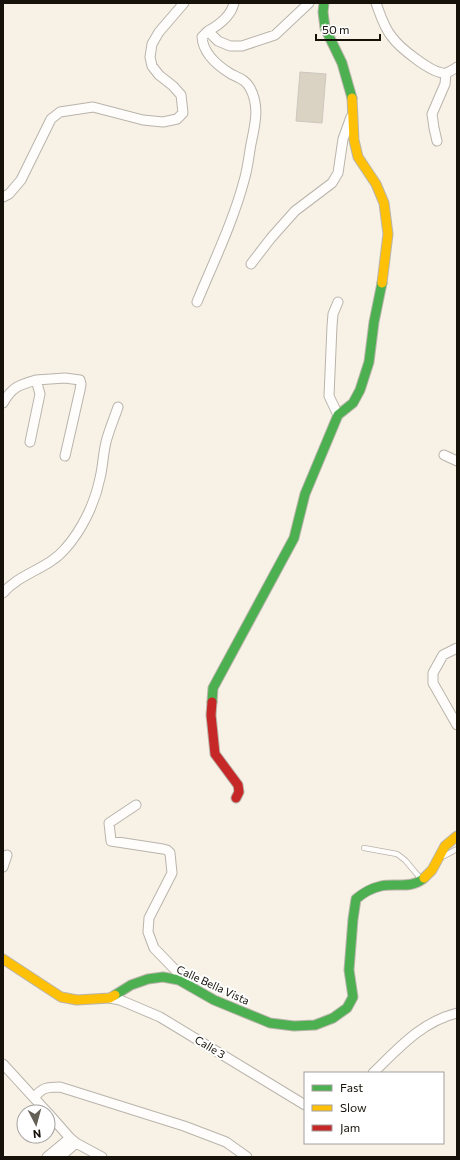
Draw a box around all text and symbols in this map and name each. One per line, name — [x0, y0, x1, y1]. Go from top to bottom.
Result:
scale bar — [316, 16, 380, 42]
text: 50 m — [322, 22, 350, 36]
street label: Calle Bella Vista — [175, 962, 252, 1007]
street label: Calle 3 — [193, 1032, 228, 1061]
legend — [304, 1072, 444, 1144]
text: Fast — [340, 1080, 363, 1094]
text: Slow — [340, 1100, 367, 1114]
north arrow — [16, 1104, 56, 1144]
text: Jam — [340, 1120, 360, 1135]
text: N — [32, 1128, 42, 1141]

